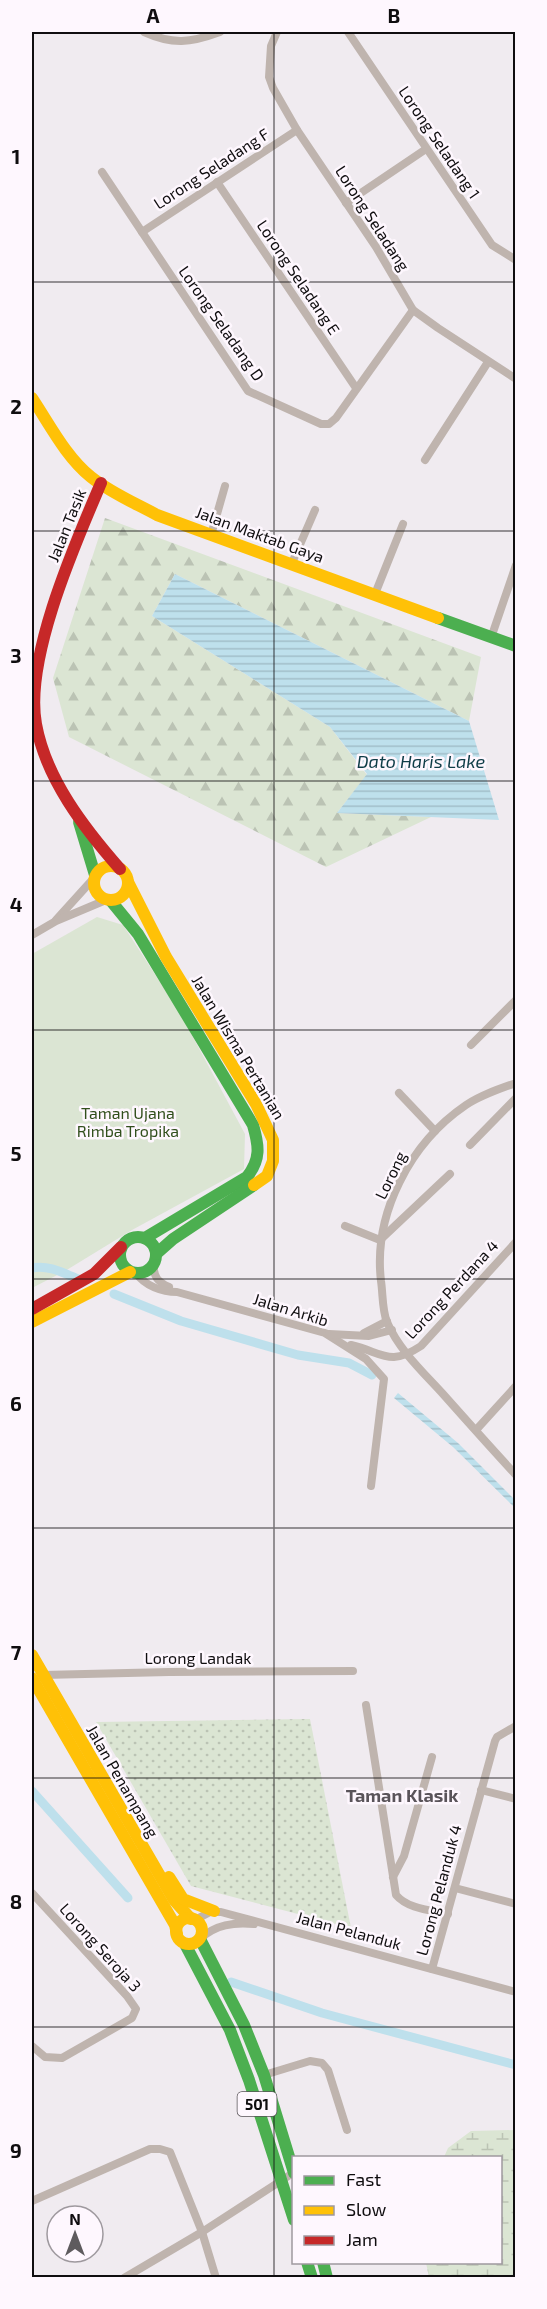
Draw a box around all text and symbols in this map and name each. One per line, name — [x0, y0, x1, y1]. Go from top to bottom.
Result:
text: A — [146, 3, 160, 27]
text: B — [388, 3, 400, 27]
street label: Lorong Seladang 1 — [395, 82, 485, 202]
street label: Lorong Seladang F — [150, 123, 273, 212]
text: 1 — [12, 144, 20, 168]
street label: Lorong Seladang — [332, 162, 414, 274]
street label: Lorong Seladang E — [254, 216, 344, 338]
street label: Lorong Seladang D — [175, 262, 269, 384]
text: 2 — [10, 394, 22, 418]
street label: Jalan Tasik — [43, 486, 89, 564]
street label: Jalan Maktab Gaya — [193, 502, 327, 566]
text: 3 — [10, 643, 22, 667]
water label: Dato Haris Lake — [357, 750, 486, 772]
text: 4 — [10, 892, 23, 916]
street label: Jalan Wisma Pertanian — [188, 972, 290, 1122]
park label: Taman Ujana Rimba Tropika — [77, 1103, 179, 1140]
text: 5 — [10, 1141, 22, 1165]
street label: Lorong — [370, 1148, 410, 1202]
street label: Lorong Perdana 4 — [400, 1236, 502, 1342]
street label: Jalan Arkib — [251, 1289, 331, 1329]
text: 6 — [10, 1391, 22, 1415]
text: 7 — [11, 1640, 22, 1664]
street label: Lorong Landak — [145, 1648, 251, 1667]
street label: Jalan Penampang — [83, 1721, 163, 1841]
district label: Taman Klasik — [346, 1784, 458, 1806]
street label: Lorong Pelanduk 4 — [411, 1822, 465, 1958]
text: 8 — [10, 1889, 22, 1913]
street label: Lorong Seroja 3 — [56, 1899, 146, 1996]
street label: Jalan Pelanduk — [294, 1907, 404, 1953]
road number: 501 — [238, 2092, 276, 2116]
text: 9 — [10, 2138, 22, 2162]
legend — [292, 2156, 502, 2264]
text: Fast — [346, 2168, 381, 2190]
text: Slow — [346, 2198, 387, 2220]
north arrow — [45, 2204, 105, 2264]
text: N — [69, 2209, 81, 2228]
text: Jam — [346, 2228, 378, 2250]

